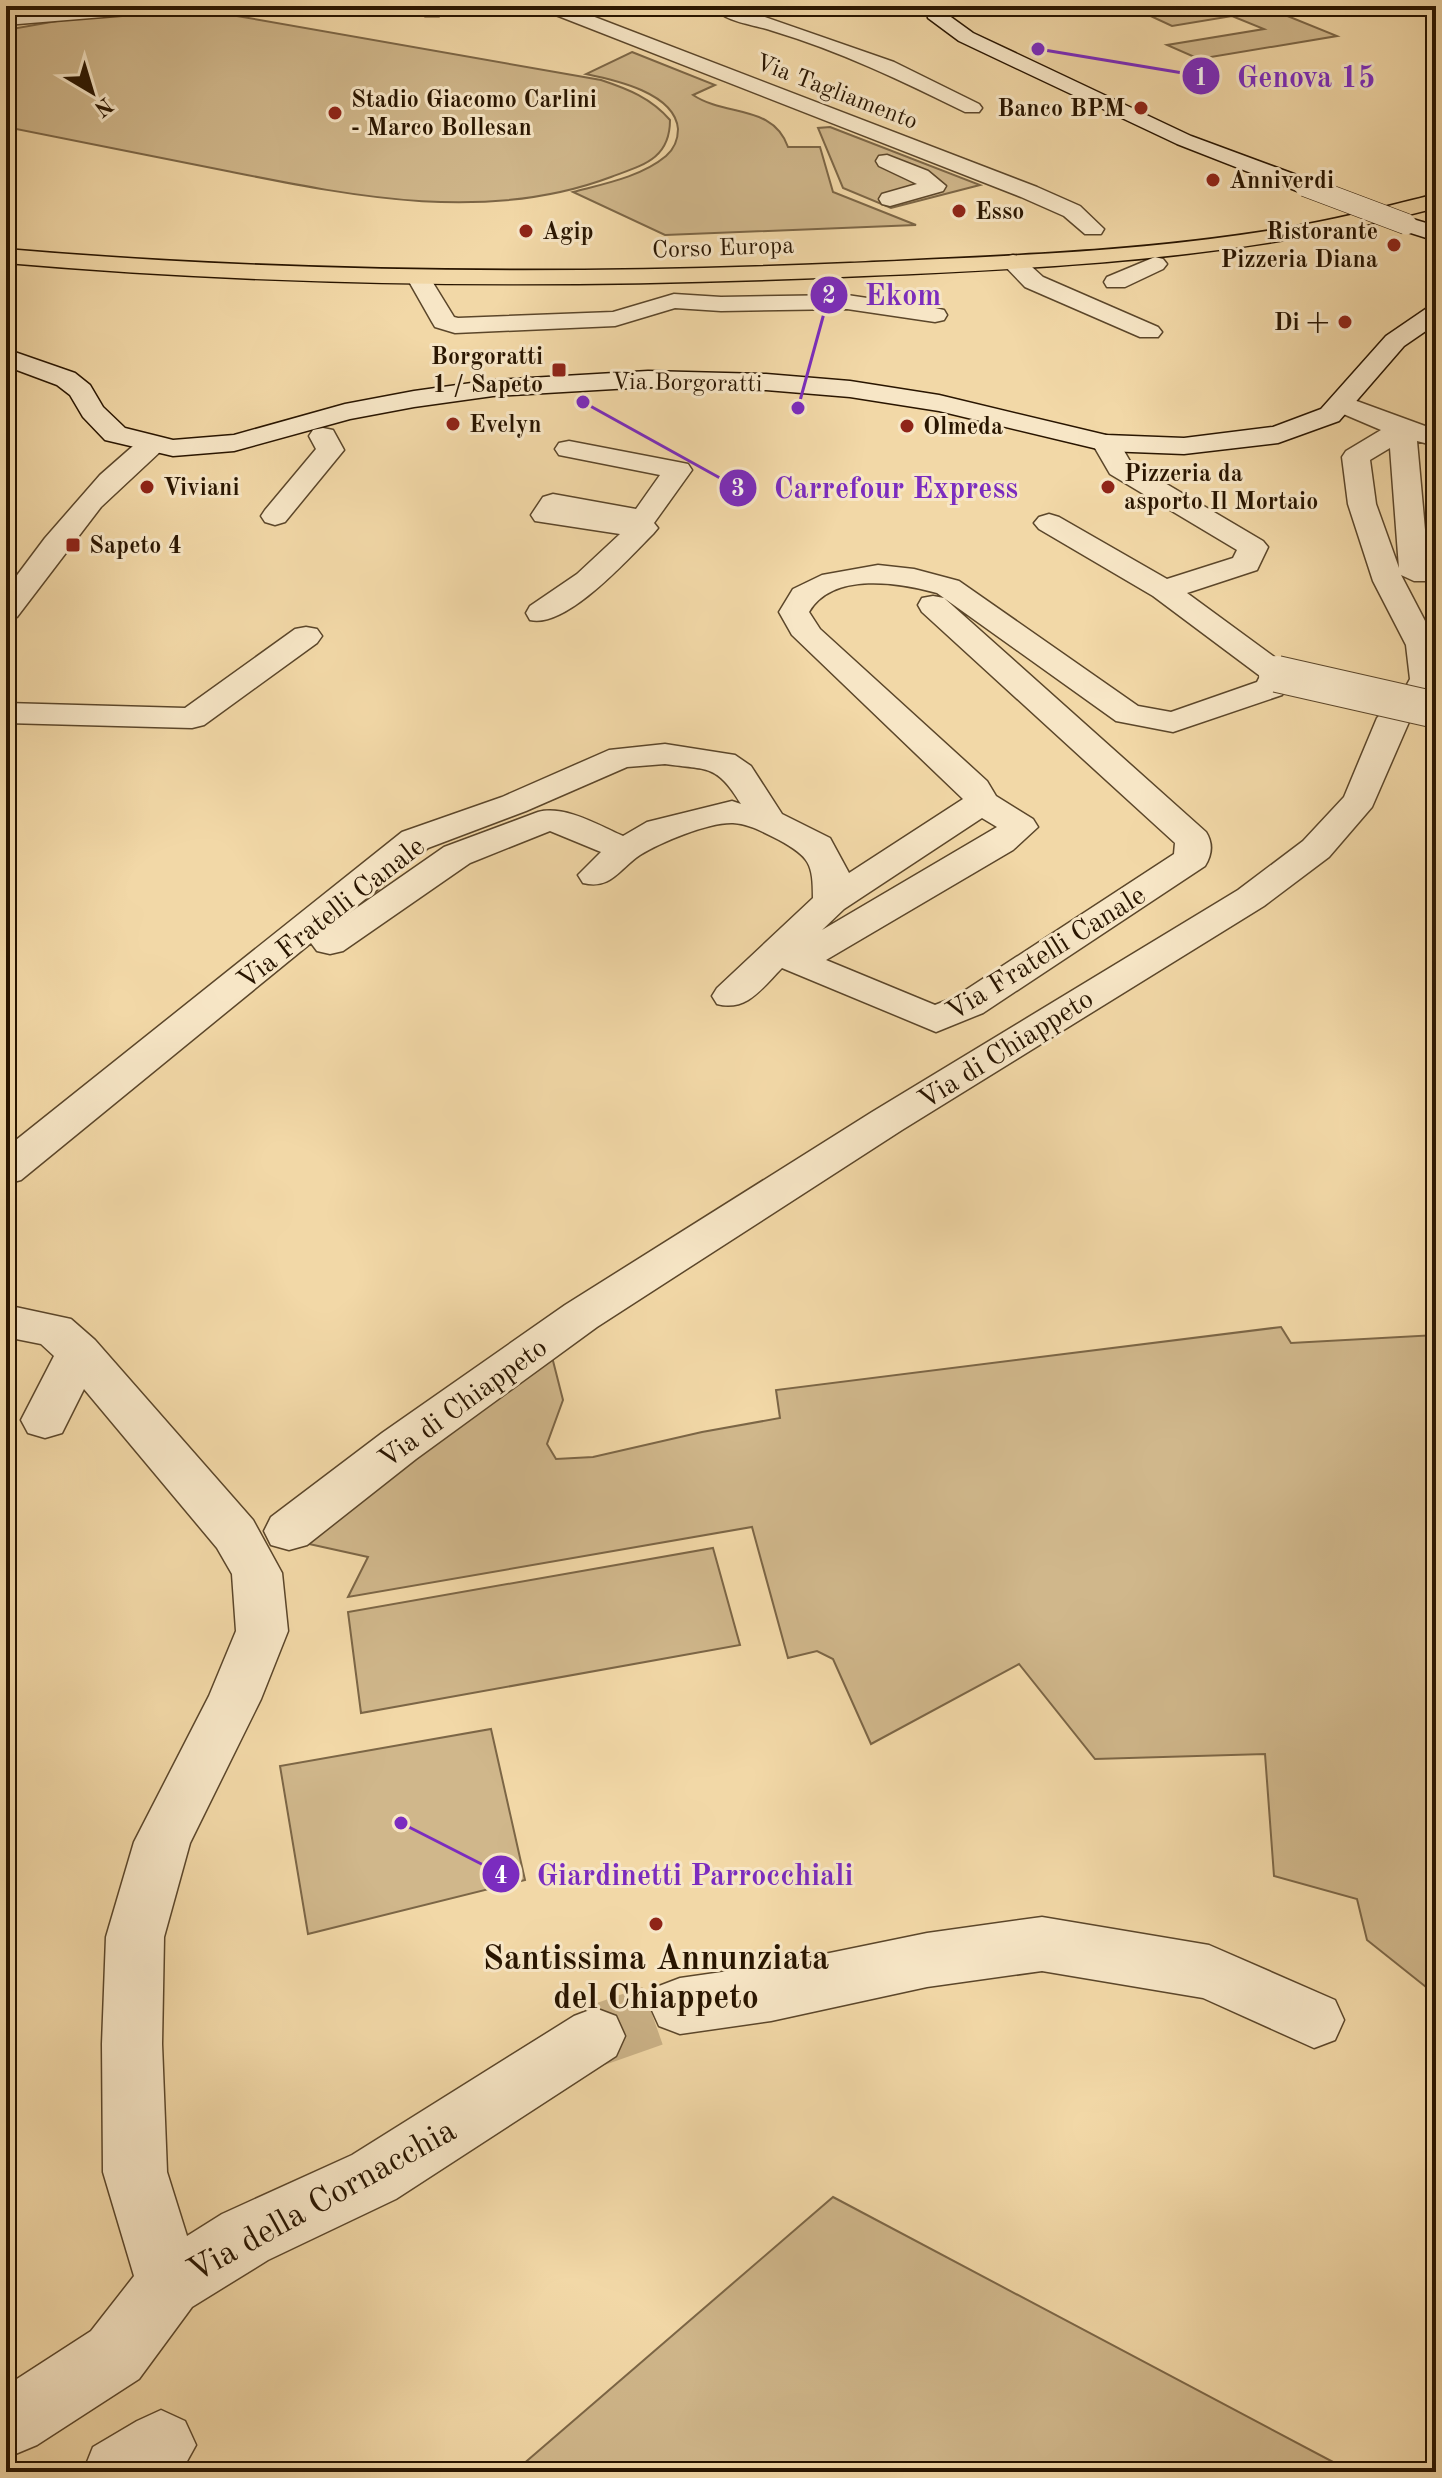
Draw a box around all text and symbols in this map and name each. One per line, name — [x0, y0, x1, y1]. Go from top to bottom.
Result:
callout: Genova 15 — [1181, 49, 1392, 103]
street label: Via Tagliamento — [752, 51, 921, 135]
north arrow — [52, 52, 132, 132]
text: Genova 15 — [1237, 64, 1375, 94]
text: 1 — [1194, 67, 1208, 91]
place label: Stadio Giacomo Carlini - Marco Bollesan — [351, 89, 597, 141]
text: N — [90, 92, 116, 120]
place label: Banco BPM — [997, 98, 1125, 122]
marker: Banco BPM — [1132, 99, 1150, 117]
marker: Stadio Giacomo Carlini - Marco Bollesan — [326, 104, 344, 122]
place label: Anniverdi — [1229, 170, 1334, 194]
marker: Anniverdi — [1204, 171, 1222, 189]
place label: Esso — [975, 201, 1024, 225]
marker: Esso — [950, 202, 968, 220]
place label: Agip — [542, 221, 594, 245]
place label: Ristorante Pizzeria Diana — [1221, 221, 1378, 273]
marker: Agip — [517, 222, 535, 240]
street label: Corso Europa — [652, 235, 795, 263]
marker: Ristorante Pizzeria Diana — [1385, 236, 1403, 254]
callout: Ekom — [809, 268, 957, 322]
text: Ekom — [865, 282, 941, 312]
text: 2 — [822, 285, 836, 309]
place label: Di + — [1274, 312, 1329, 336]
marker: Di + — [1336, 313, 1354, 331]
place label: Borgoratti 1 / Sapeto — [431, 346, 543, 398]
marker: Borgoratti 1 / Sapeto — [550, 361, 568, 379]
street label: Via Borgoratti — [611, 371, 762, 397]
place label: Evelyn — [469, 414, 542, 438]
marker: Evelyn — [444, 415, 462, 433]
place label: Olmeda — [923, 416, 1003, 440]
marker: Olmeda — [898, 417, 916, 435]
callout: Carrefour Express — [718, 461, 1034, 515]
place label: Pizzeria da asporto Il Mortaio — [1124, 463, 1318, 515]
text: Carrefour Express — [774, 475, 1018, 505]
place label: Viviani — [163, 477, 240, 501]
marker: Viviani — [138, 478, 156, 496]
text: 3 — [731, 478, 745, 502]
marker: Pizzeria da asporto Il Mortaio — [1099, 478, 1117, 496]
place label: Sapeto 4 — [89, 535, 182, 559]
marker: Sapeto 4 — [64, 536, 82, 554]
street label: Via Fratelli Canale — [233, 833, 431, 996]
street label: Via Fratelli Canale — [942, 882, 1151, 1027]
street label: Via di Chiappeto — [914, 986, 1099, 1116]
street label: Via di Chiappeto — [374, 1334, 553, 1475]
callout: Giardinetti Parrocchiali — [481, 1847, 870, 1901]
text: Giardinetti Parrocchiali — [537, 1862, 853, 1892]
text: 4 — [494, 1865, 508, 1889]
marker: Santissima Annunziata del Chiappeto — [647, 1915, 665, 1933]
place label: Santissima Annunziata del Chiappeto — [483, 1943, 829, 2016]
street label: Via della Cornacchia — [183, 2114, 463, 2289]

